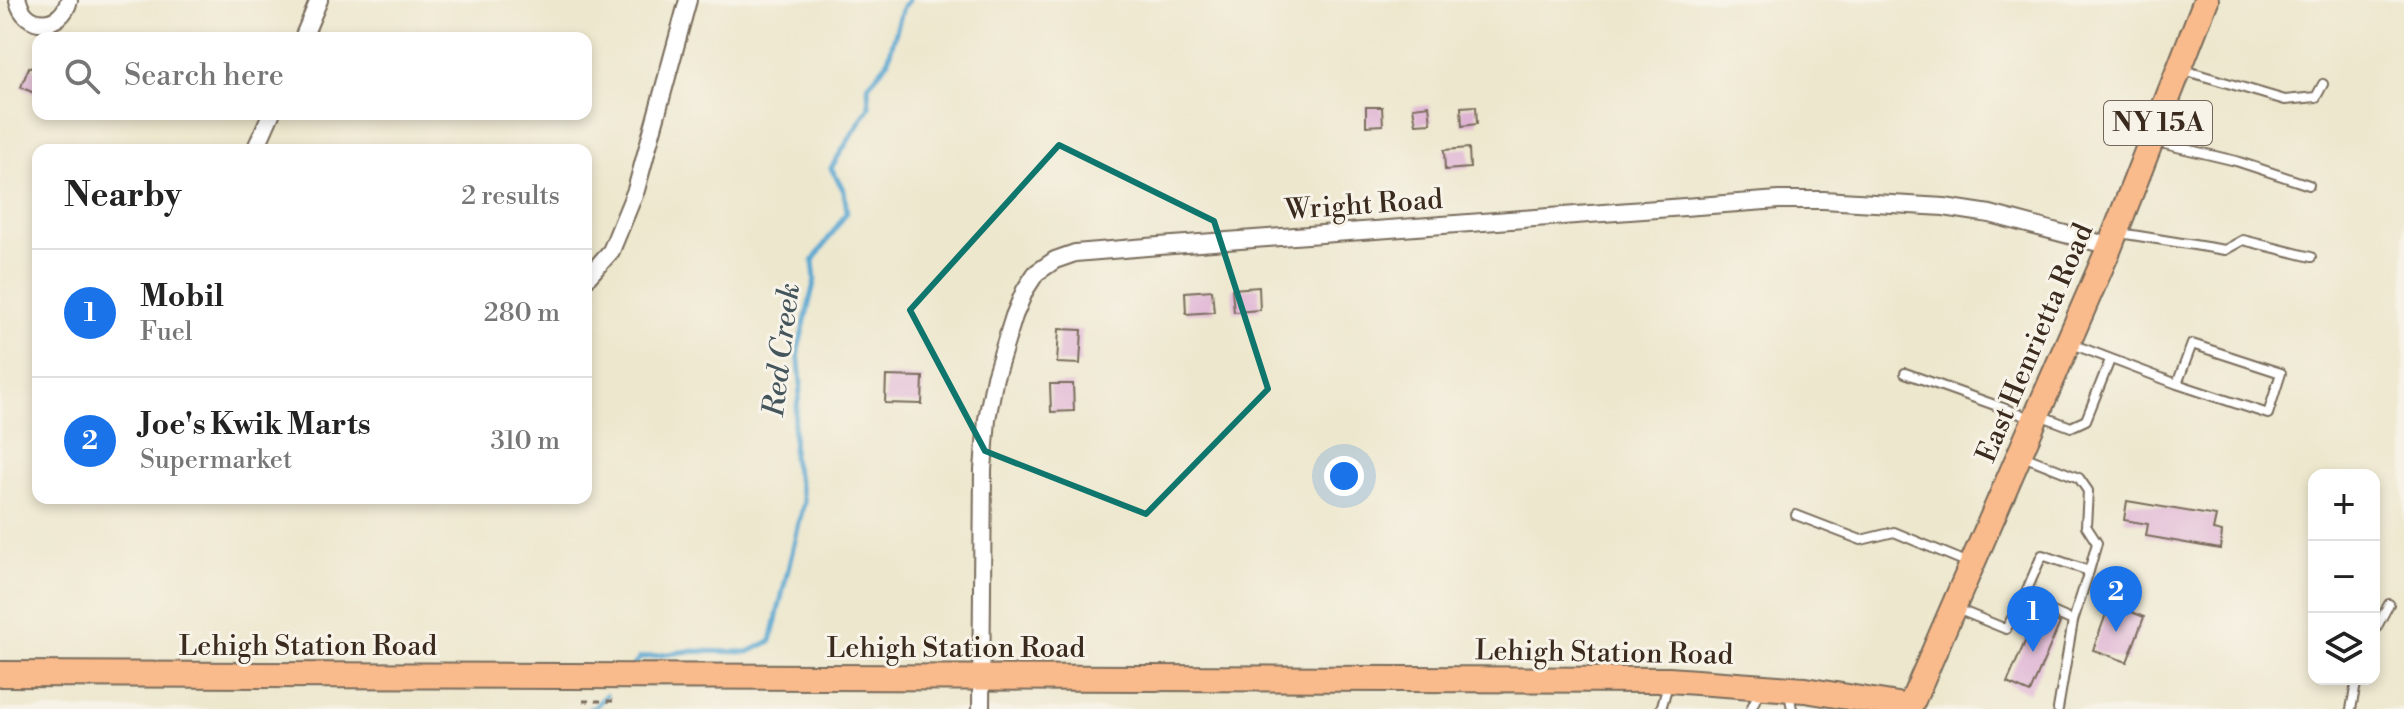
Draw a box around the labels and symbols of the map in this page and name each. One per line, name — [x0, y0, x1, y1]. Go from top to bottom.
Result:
road number: NY 15A — [2104, 101, 2212, 145]
street label: Wright Road — [1283, 182, 1444, 228]
street label: East Henrietta Road — [1969, 218, 2101, 468]
water label: Red Creek — [755, 281, 809, 420]
your location — [1324, 456, 1364, 496]
pin: 2 — [2090, 566, 2142, 632]
pin: 1 — [2007, 586, 2059, 652]
street label: Lehigh Station Road — [179, 629, 437, 664]
street label: Lehigh Station Road — [827, 631, 1085, 666]
street label: Lehigh Station Road — [1474, 633, 1734, 673]

